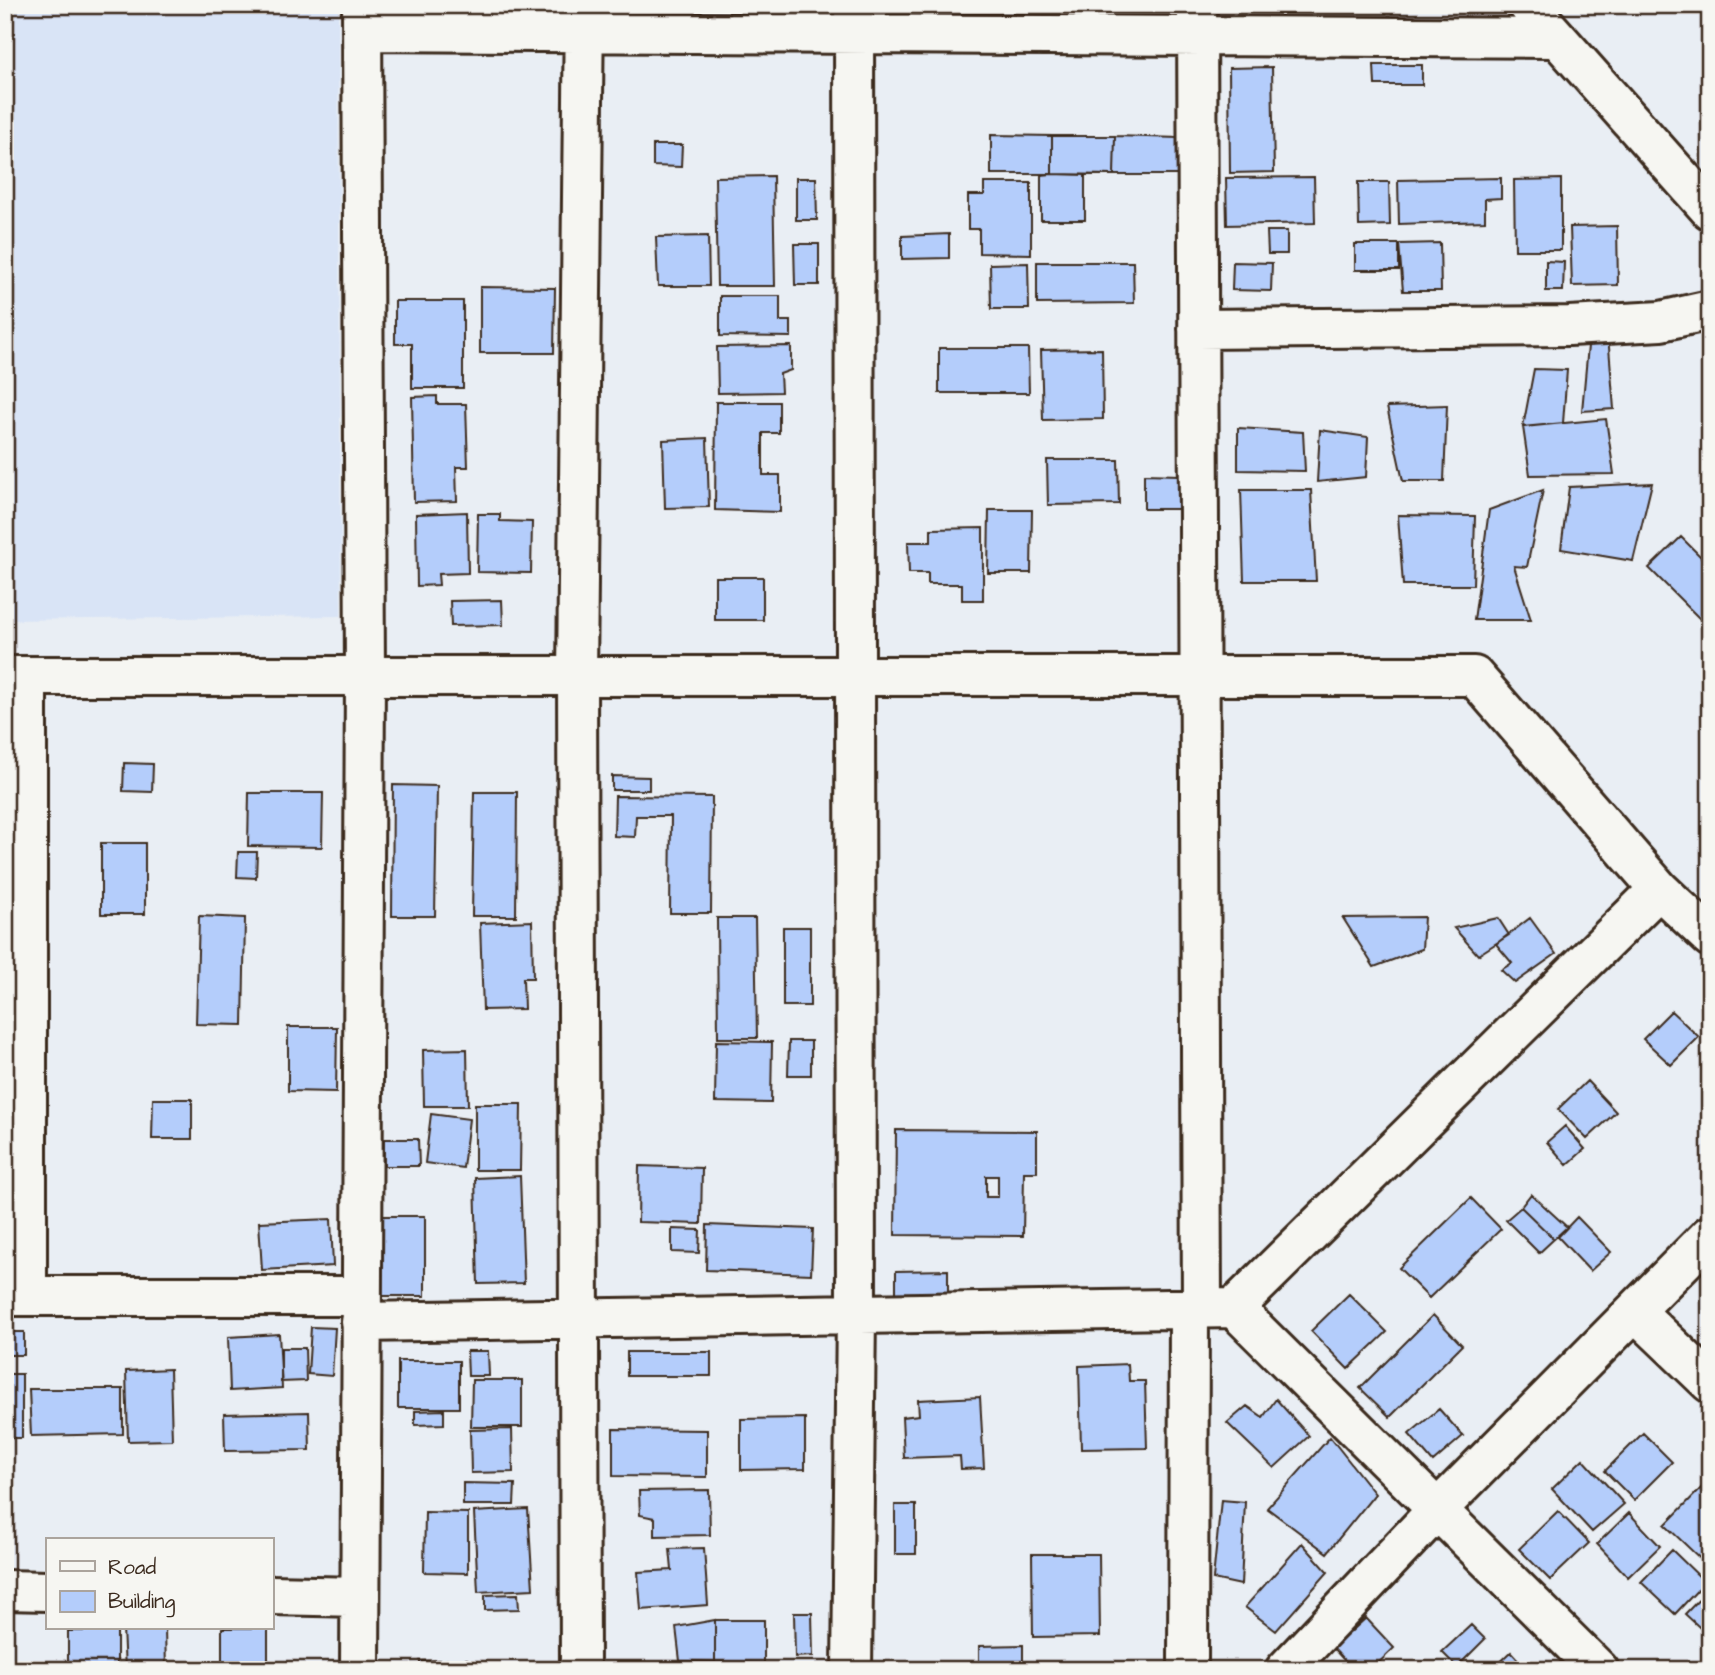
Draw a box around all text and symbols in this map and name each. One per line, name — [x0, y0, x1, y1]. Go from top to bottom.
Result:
legend — [46, 1538, 273, 1630]
text: Road — [108, 1553, 156, 1582]
text: Building — [108, 1587, 176, 1618]

